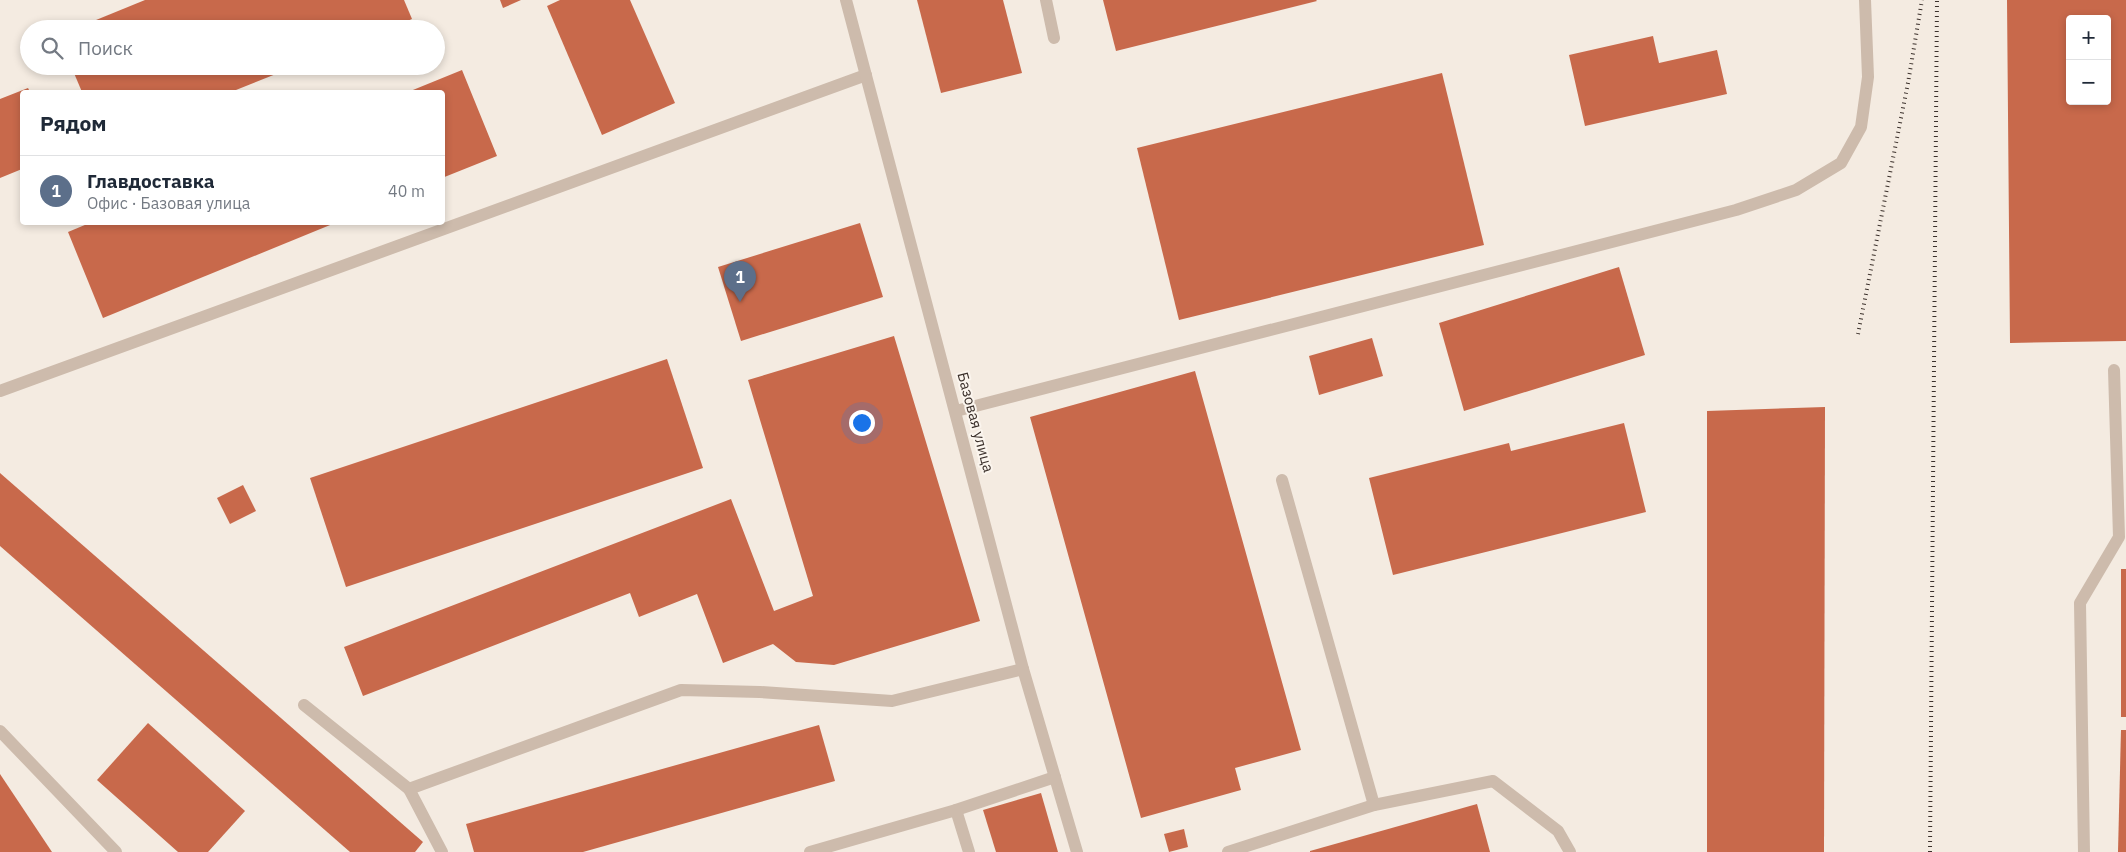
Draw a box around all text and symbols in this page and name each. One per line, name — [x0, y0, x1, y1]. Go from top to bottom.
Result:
map controls — [2066, 15, 2111, 105]
button: + — [2066, 15, 2111, 60]
search box — [20, 20, 445, 75]
icon: search — [38, 34, 66, 62]
text: Поиск — [78, 36, 133, 60]
button: − — [2066, 60, 2111, 105]
text: Рядом — [40, 109, 107, 137]
text: Главдоставка — [87, 169, 215, 193]
text: 1 — [51, 181, 61, 201]
text: 40 m — [388, 181, 425, 201]
text: Офис · Базовая улица — [87, 193, 250, 213]
pin: 1 — [724, 261, 756, 302]
street label: Базовая улица — [954, 370, 998, 474]
your location — [849, 410, 875, 436]

